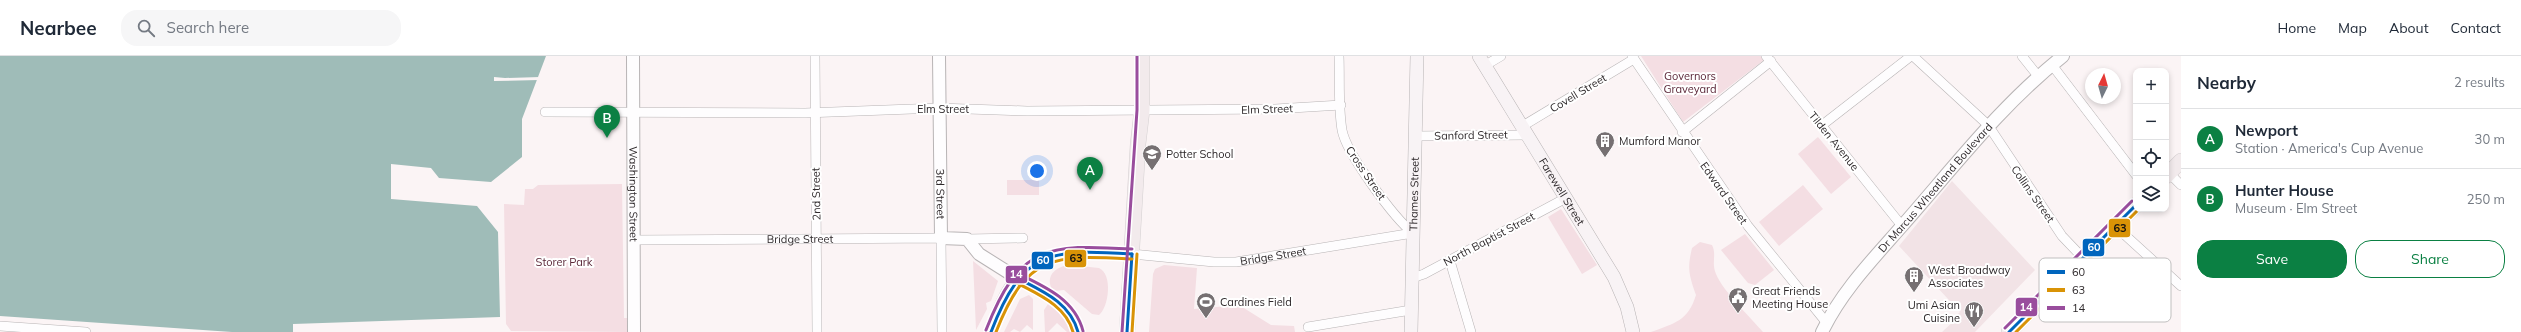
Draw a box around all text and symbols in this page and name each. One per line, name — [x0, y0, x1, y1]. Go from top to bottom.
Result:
search box — [121, 10, 401, 46]
text: Nearbee — [20, 16, 97, 40]
icon: search — [135, 17, 157, 39]
text: Search here — [167, 18, 249, 37]
text: Home — [2277, 19, 2316, 37]
text: Map — [2338, 19, 2367, 37]
text: About — [2389, 19, 2429, 37]
text: Contact — [2451, 19, 2501, 37]
north arrow — [2085, 68, 2121, 104]
map controls — [2133, 68, 2169, 212]
button: + — [2133, 68, 2169, 104]
park label: Governors Graveyard — [1663, 69, 1717, 96]
street label: Covell Street — [1547, 71, 1609, 115]
text: Nearby — [2197, 72, 2256, 93]
text: 2 results — [2454, 74, 2505, 90]
street label: Elm Street — [1241, 101, 1293, 117]
street label: Elm Street — [917, 102, 969, 116]
button: − — [2133, 104, 2169, 140]
pin: B — [594, 105, 620, 138]
street label: Tilden Avenue — [1806, 109, 1862, 173]
street label: Dr Marcus Wheatland Boulevard — [1875, 120, 1995, 255]
text: Newport — [2235, 121, 2298, 140]
street label: Sanford Street — [1434, 127, 1508, 143]
building icon: Mumford Manor — [1594, 130, 1616, 158]
text: A — [2205, 131, 2215, 147]
text: 30 m — [2475, 131, 2505, 147]
place label: Mumford Manor — [1619, 134, 1700, 148]
button: locate — [2133, 140, 2169, 176]
text: Station · America's Cup Avenue — [2235, 140, 2423, 156]
school or university icon: Potter School — [1141, 143, 1163, 171]
street label: Cross Street — [1343, 143, 1389, 203]
street label: Washington Street — [626, 146, 641, 242]
place label: Potter School — [1166, 147, 1233, 161]
street label: Farewell Street — [1536, 155, 1588, 228]
pin: A — [1077, 157, 1103, 190]
street label: Thames Street — [1406, 157, 1422, 231]
street label: Edward Street — [1697, 159, 1751, 227]
your location — [1027, 161, 1047, 181]
street label: Collins Street — [2008, 163, 2058, 225]
street label: 2nd Street — [809, 167, 823, 221]
street label: 3rd Street — [933, 169, 948, 219]
button: layers — [2133, 176, 2169, 212]
text: Hunter House — [2235, 181, 2334, 200]
text: B — [2206, 191, 2214, 207]
text: 250 m — [2467, 191, 2505, 207]
text: Museum · Elm Street — [2235, 200, 2357, 216]
street label: North Baptist Street — [1441, 209, 1537, 269]
line badge: 63 — [2108, 218, 2131, 238]
text: 63 — [2113, 221, 2127, 235]
street label: Bridge Street — [767, 232, 834, 246]
line badge: 60 — [2082, 238, 2105, 257]
text: 60 — [2087, 240, 2101, 254]
button: Save — [2197, 240, 2347, 278]
button: Share — [2355, 240, 2505, 278]
street label: Bridge Street — [1239, 244, 1307, 268]
line badge: 63 — [1064, 249, 1087, 268]
line badge: 60 — [1031, 251, 1054, 270]
text: 63 — [1069, 251, 1083, 265]
text: 60 — [1036, 253, 1050, 267]
park label: Storer Park — [536, 255, 593, 269]
legend — [2039, 258, 2171, 322]
place label: West Broadway Associates — [1928, 263, 2011, 290]
line badge: 14 — [1005, 265, 1028, 284]
building icon: West Broadway Associates — [1903, 265, 1925, 293]
text: 60 — [2072, 265, 2086, 279]
text: 14 — [1009, 267, 1023, 281]
text: 63 — [2072, 283, 2085, 297]
place label: Great Friends Meeting House — [1752, 284, 1828, 311]
public building icon: Great Friends Meeting House — [1727, 286, 1749, 314]
sports icon: Cardines Field — [1195, 291, 1217, 319]
place label: Cardines Field — [1220, 295, 1292, 309]
line badge: 14 — [2015, 297, 2038, 317]
place label: Umi Asian Cuisine — [1908, 298, 1960, 325]
restaurant icon: Umi Asian Cuisine — [1963, 300, 1985, 328]
text: 14 — [2019, 300, 2033, 314]
text: 14 — [2072, 301, 2086, 315]

